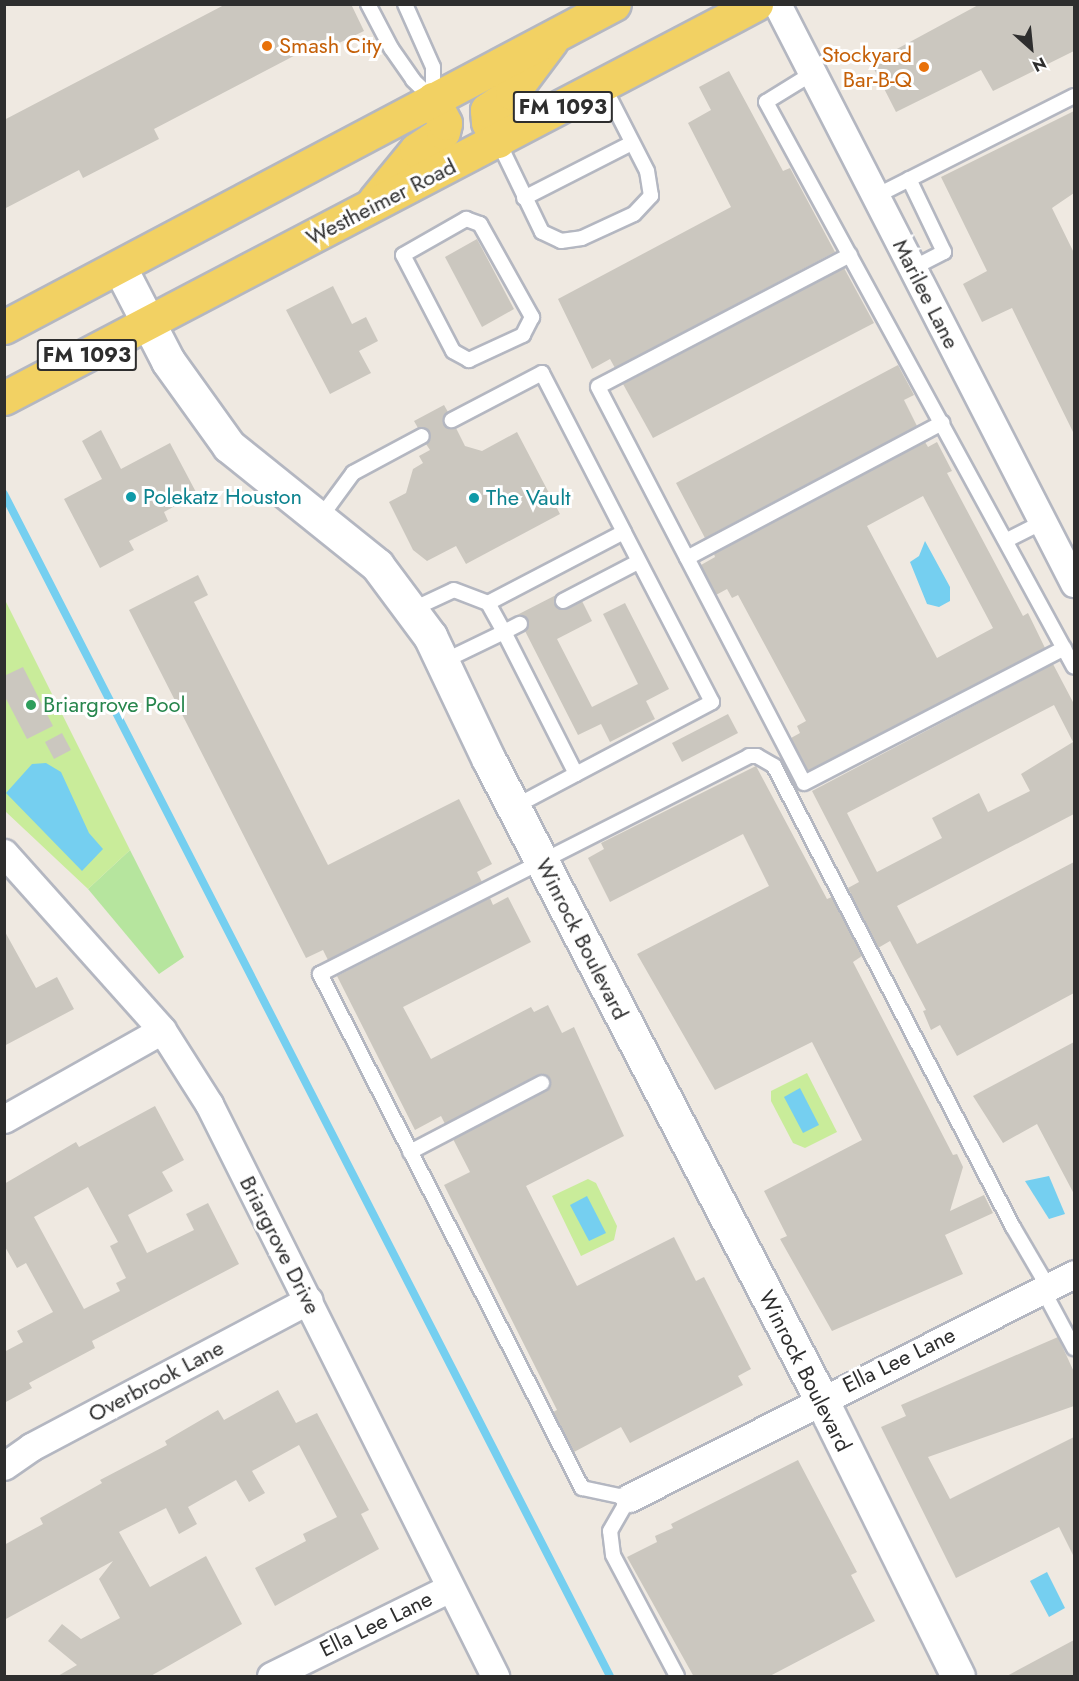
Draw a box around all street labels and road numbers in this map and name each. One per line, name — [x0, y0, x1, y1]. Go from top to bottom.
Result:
road number: FM 1093 — [512, 89, 614, 125]
street label: Westheimer Road — [302, 153, 460, 251]
street label: Marilee Lane — [887, 235, 965, 353]
road number: FM 1093 — [36, 337, 138, 373]
street label: Winrock Boulevard — [530, 854, 634, 1024]
street label: Briargrove Drive — [234, 1172, 326, 1318]
street label: Winrock Boulevard — [753, 1286, 857, 1456]
street label: Ella Lee Lane — [838, 1321, 960, 1399]
street label: Overbrook Lane — [84, 1334, 228, 1428]
street label: Ella Lee Lane — [315, 1585, 437, 1663]

